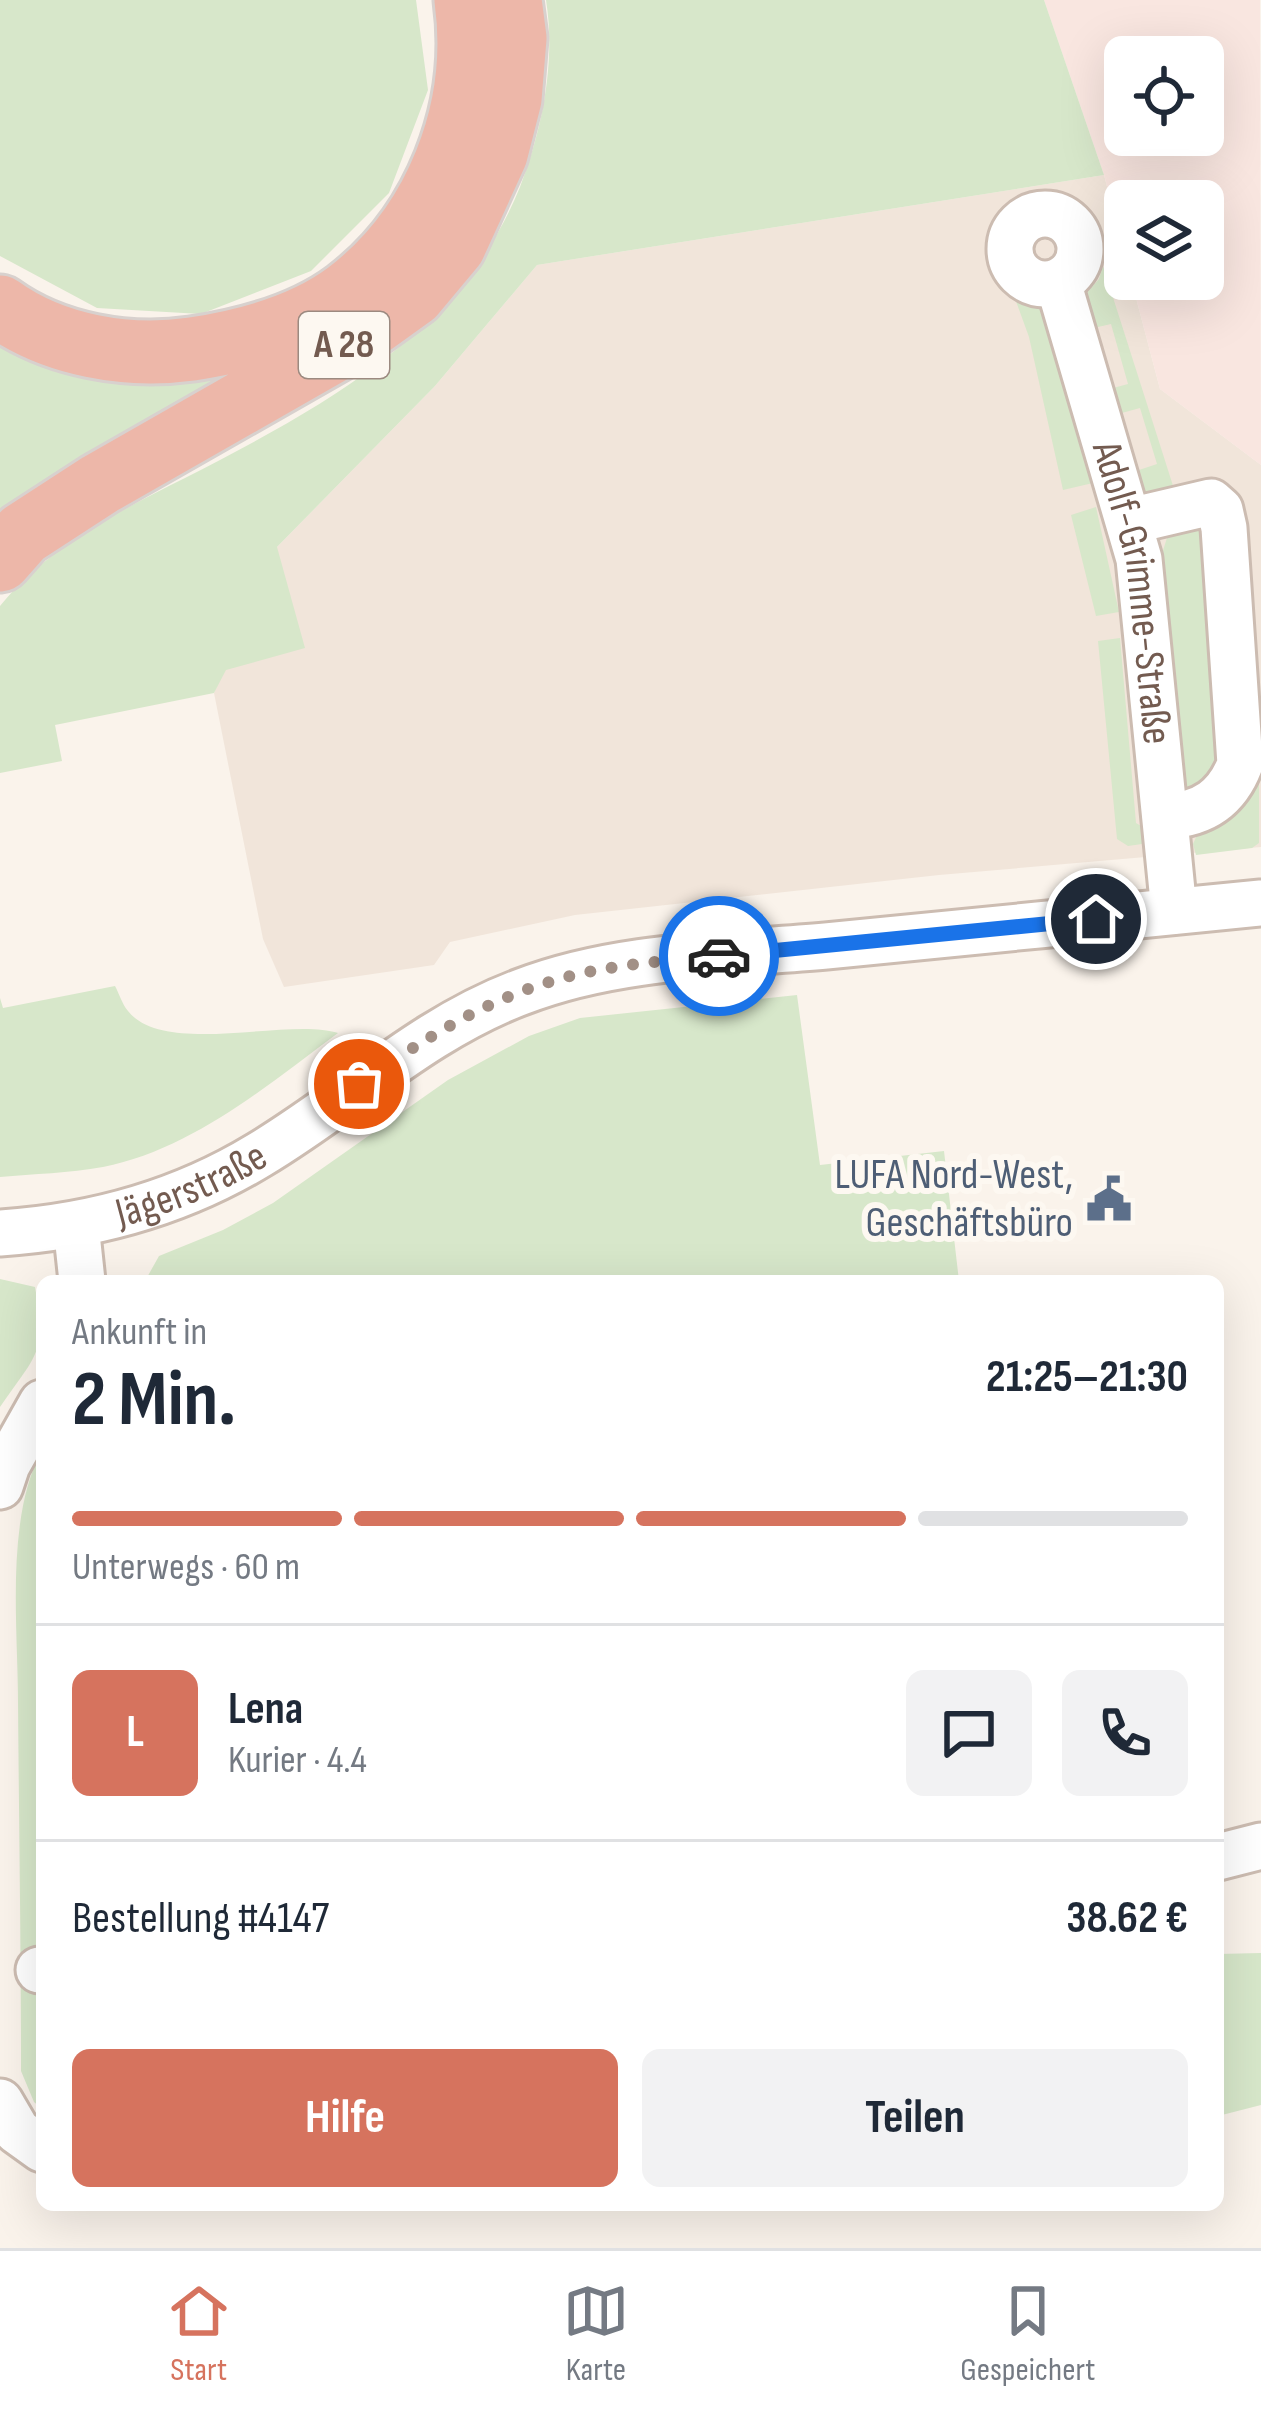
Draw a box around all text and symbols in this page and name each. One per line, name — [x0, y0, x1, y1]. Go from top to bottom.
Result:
map controls — [1104, 36, 1224, 300]
button: locate — [1104, 36, 1224, 156]
button: layers — [1104, 180, 1224, 300]
road number: A 28 — [299, 312, 389, 378]
street label: Adolf-Grimme-Straße — [1080, 435, 1183, 747]
pin — [1045, 868, 1147, 970]
icon: home — [1063, 886, 1129, 952]
courier — [659, 896, 779, 1016]
icon: car — [686, 923, 752, 989]
pin — [308, 1033, 410, 1135]
icon: bag — [326, 1051, 392, 1117]
street label: Jägerstraße — [109, 1131, 276, 1239]
place label: LUFA Nord-West, Geschäftsbüro — [835, 1150, 1073, 1249]
public building icon: LUFA Nord-West, Geschäftsbüro — [1084, 1174, 1134, 1224]
text: Ankunft in — [72, 1309, 207, 1356]
text: 21:25–21:30 — [986, 1350, 1188, 1405]
text: 2 Min. — [72, 1354, 236, 1447]
text: Unterwegs · 60 m — [72, 1544, 300, 1591]
button: chat — [906, 1670, 1032, 1796]
button: phone — [1062, 1670, 1188, 1796]
text: Lena — [228, 1682, 303, 1737]
text: L — [126, 1705, 144, 1760]
text: Kurier · 4.4 — [228, 1737, 367, 1784]
text: Bestellung #4147 — [72, 1891, 329, 1946]
text: 38.62 € — [1066, 1891, 1188, 1946]
button: Hilfe — [72, 2049, 618, 2187]
button: Teilen — [642, 2049, 1188, 2187]
tab: Start — [166, 2278, 232, 2390]
tab: Karte — [563, 2278, 629, 2390]
tab: Gespeichert — [960, 2278, 1095, 2390]

